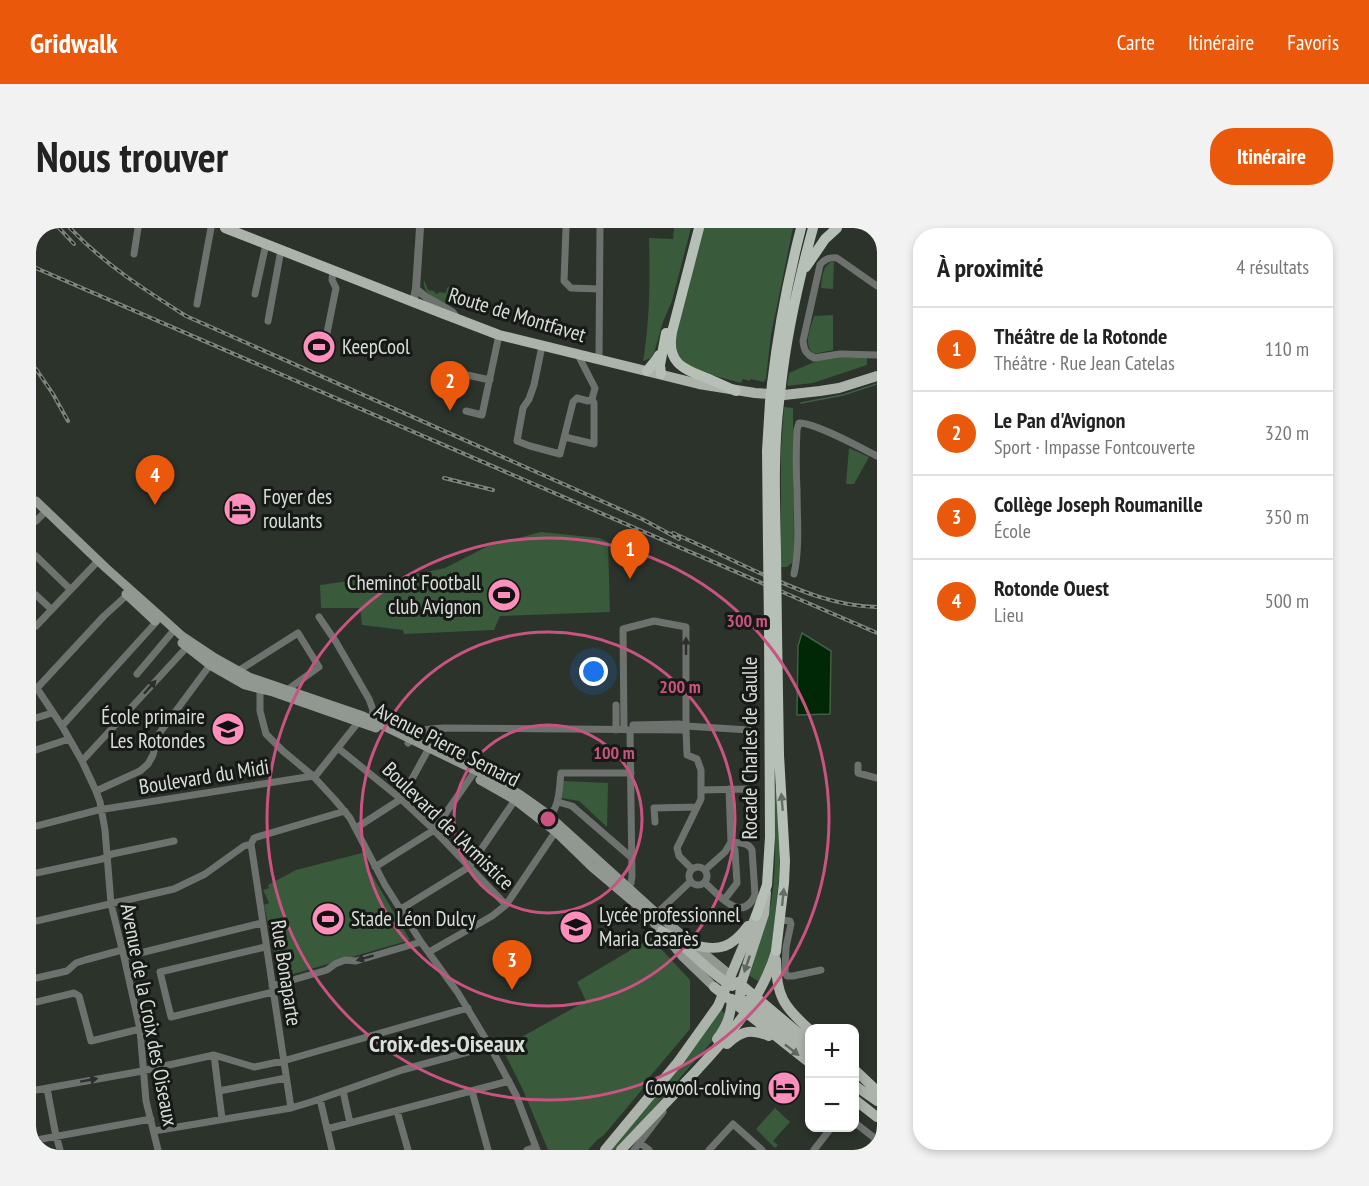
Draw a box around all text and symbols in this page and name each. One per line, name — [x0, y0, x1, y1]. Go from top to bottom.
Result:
text: Gridwalk — [30, 24, 118, 61]
text: Carte — [1117, 29, 1155, 56]
text: Itinéraire — [1188, 29, 1254, 56]
text: Favoris — [1287, 29, 1339, 56]
button: Itinéraire — [1210, 128, 1333, 185]
text: Nous trouver — [36, 129, 228, 184]
text: À proximité — [937, 251, 1044, 284]
text: 4 résultats — [1236, 254, 1309, 280]
street label: Route de Montfavet — [445, 281, 589, 348]
text: Théâtre de la Rotonde — [994, 322, 1168, 350]
sports icon: KeepCool — [301, 329, 337, 365]
place label: KeepCool — [342, 333, 410, 360]
text: 1 — [952, 336, 961, 362]
text: 110 m — [1265, 336, 1309, 362]
text: Théâtre · Rue Jean Catelas — [994, 350, 1175, 376]
pin: 2 — [430, 362, 470, 411]
text: Le Pan d'Avignon — [994, 406, 1125, 434]
text: 2 — [952, 420, 961, 446]
text: 320 m — [1265, 420, 1309, 446]
text: Sport · Impasse Fontcouverte — [994, 434, 1195, 460]
pin: 4 — [136, 456, 174, 505]
place label: Foyer des roulants — [263, 483, 332, 534]
text: Collège Joseph Roumanille — [994, 490, 1203, 518]
hotel icon: Foyer des roulants — [222, 491, 258, 527]
text: 3 — [952, 504, 961, 530]
text: 350 m — [1265, 504, 1309, 530]
text: École — [994, 518, 1031, 544]
pin: 1 — [610, 530, 650, 579]
place label: Cheminot Football club Avignon — [347, 569, 481, 620]
text: Rotonde Ouest — [994, 574, 1109, 602]
sports icon: Cheminot Football club Avignon — [486, 577, 522, 613]
text: 4 — [952, 588, 961, 614]
text: 500 m — [1265, 588, 1309, 614]
text: Lieu — [994, 602, 1024, 628]
text: 300 m — [726, 609, 768, 632]
one-way arrow — [681, 637, 691, 656]
street label: Rocade Charles de Gaulle — [736, 656, 763, 840]
your location — [579, 657, 608, 686]
text: 200 m — [659, 675, 701, 698]
one-way arrow — [143, 680, 156, 695]
street label: Avenue Pierre Semard — [370, 696, 524, 793]
place label: École primaire Les Rotondes — [101, 703, 205, 754]
school or university icon: École primaire Les Rotondes — [210, 711, 246, 747]
text: 100 m — [593, 741, 635, 764]
street label: Boulevard du Midi — [137, 753, 271, 800]
street label: Boulevard de l'Armistice — [377, 756, 520, 895]
one-way arrow — [777, 793, 787, 812]
centre of rings — [538, 809, 558, 829]
one-way arrow — [778, 887, 788, 906]
street label: Avenue de la Croix des Oiseaux — [115, 901, 184, 1129]
sports icon: Stade Léon Dulcy — [310, 901, 346, 937]
place label: Lycée professionnel Maria Casarès — [599, 901, 740, 952]
place label: Stade Léon Dulcy — [351, 905, 476, 932]
school or university icon: Lycée professionnel Maria Casarès — [558, 909, 594, 945]
street label: Rue Bonaparte — [265, 918, 308, 1028]
pin: 3 — [492, 940, 532, 990]
one-way arrow — [356, 954, 374, 963]
one-way arrow — [742, 955, 751, 973]
map controls — [805, 1024, 859, 1132]
button: + — [805, 1024, 859, 1078]
district label: Croix-des-Oiseaux — [369, 1028, 525, 1059]
one-way arrow — [785, 1044, 800, 1056]
hotel icon: Cowool-coliving — [766, 1070, 802, 1106]
place label: Cowool-coliving — [645, 1074, 761, 1101]
one-way arrow — [80, 1075, 99, 1084]
button: − — [805, 1078, 859, 1132]

